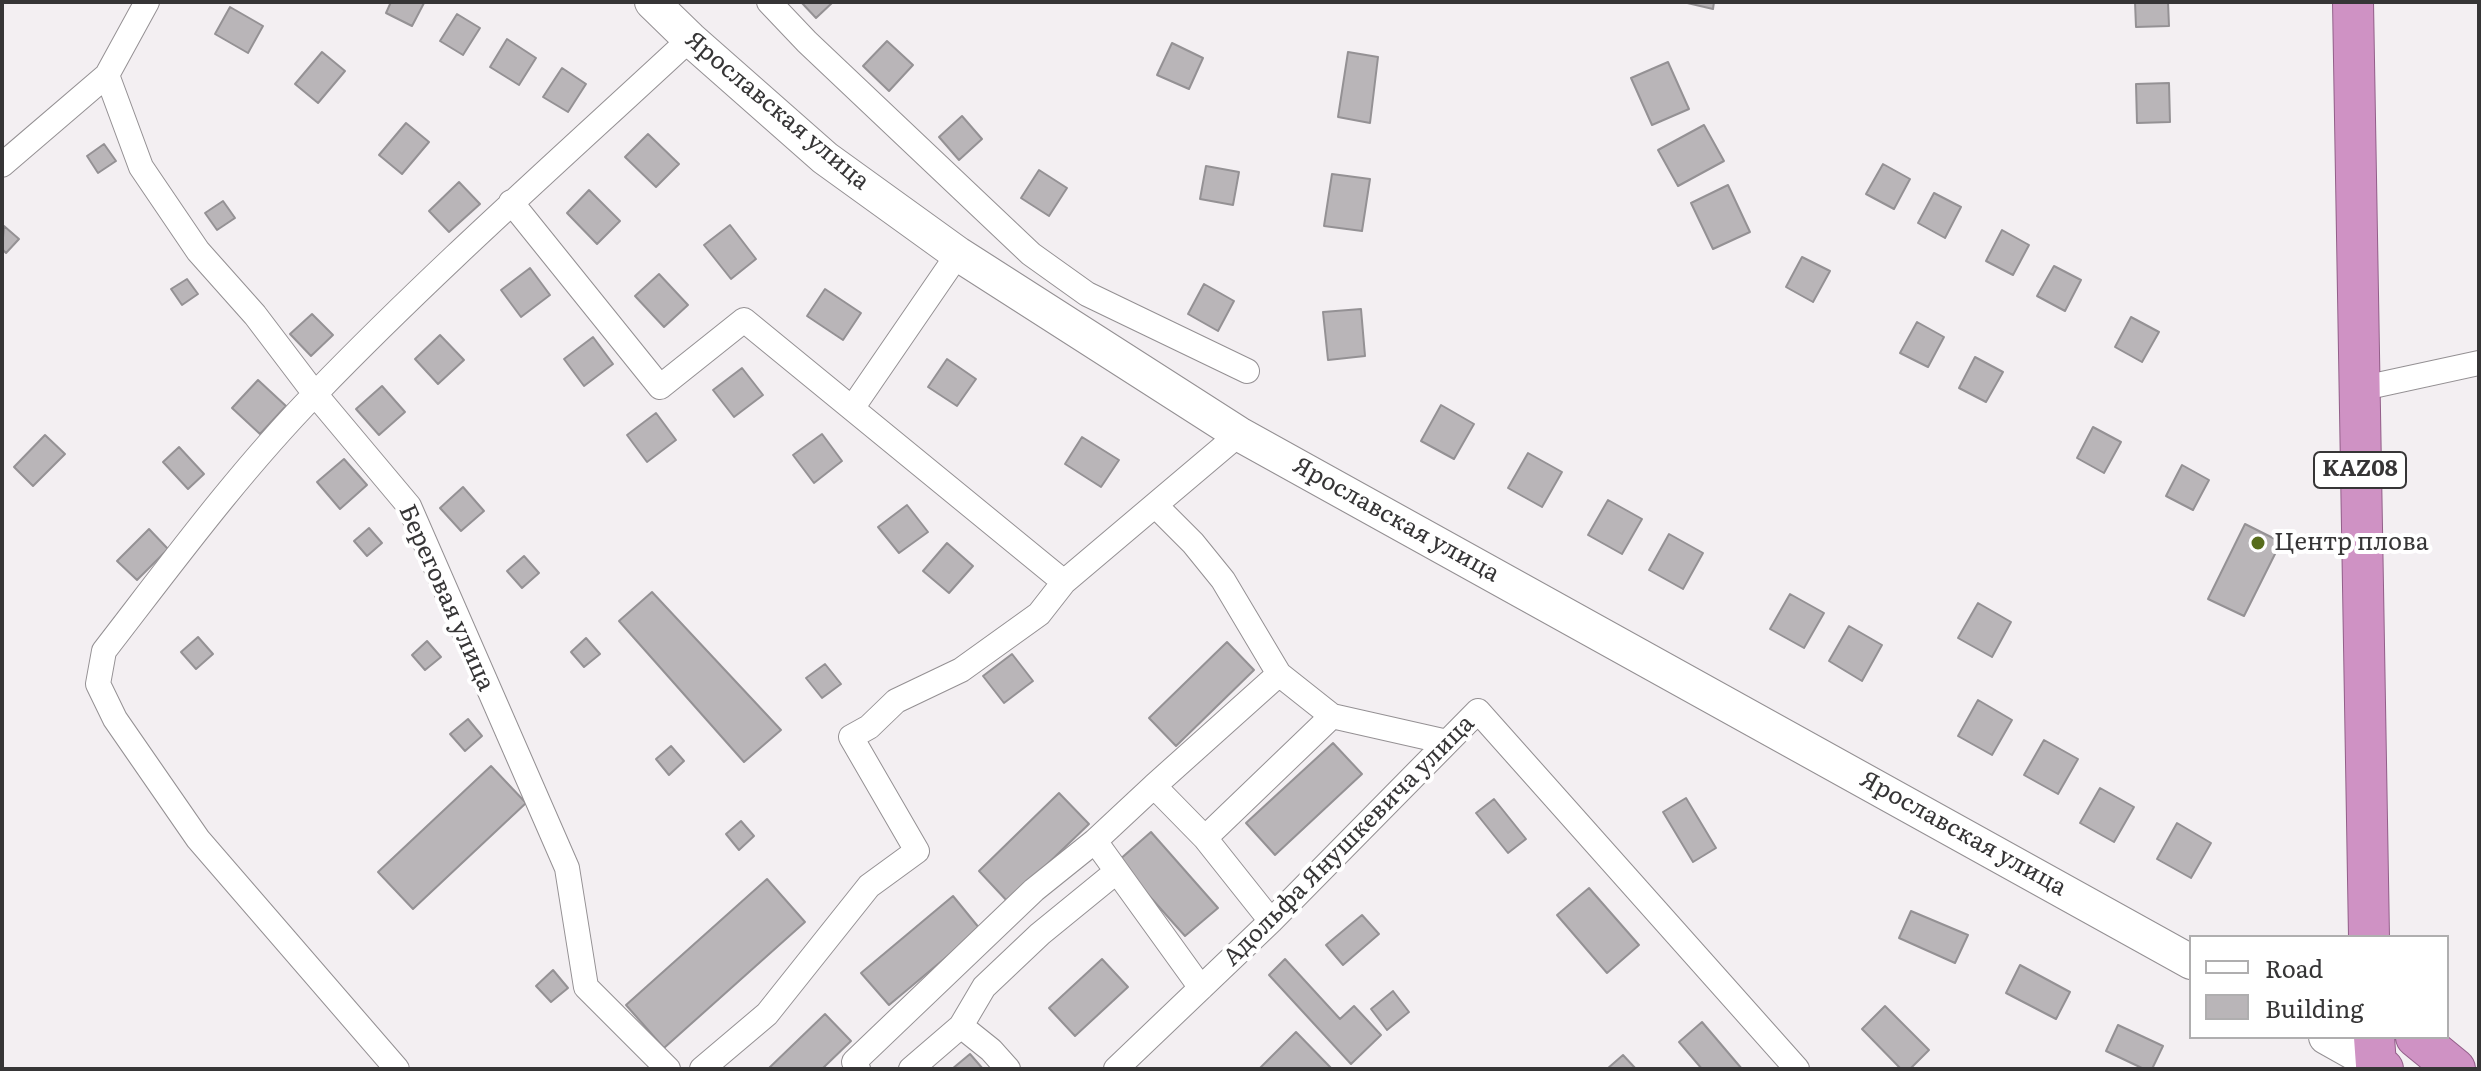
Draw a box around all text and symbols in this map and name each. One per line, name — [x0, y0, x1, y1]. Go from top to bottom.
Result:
street label: Ярославская улица — [679, 26, 875, 196]
street label: Ярославская улица — [1288, 451, 1504, 589]
road number: KAZ08 — [2314, 452, 2406, 488]
street label: Береговая улица — [392, 500, 500, 696]
place label: Центр плова — [2274, 529, 2429, 557]
marker: Центр плова — [2249, 534, 2267, 552]
street label: Адольфа Янушкевича улица — [1218, 710, 1480, 972]
street label: Ярославская улица — [1855, 765, 2071, 903]
legend — [2189, 935, 2449, 1039]
text: Road — [2265, 950, 2323, 985]
text: Building — [2265, 990, 2364, 1025]

